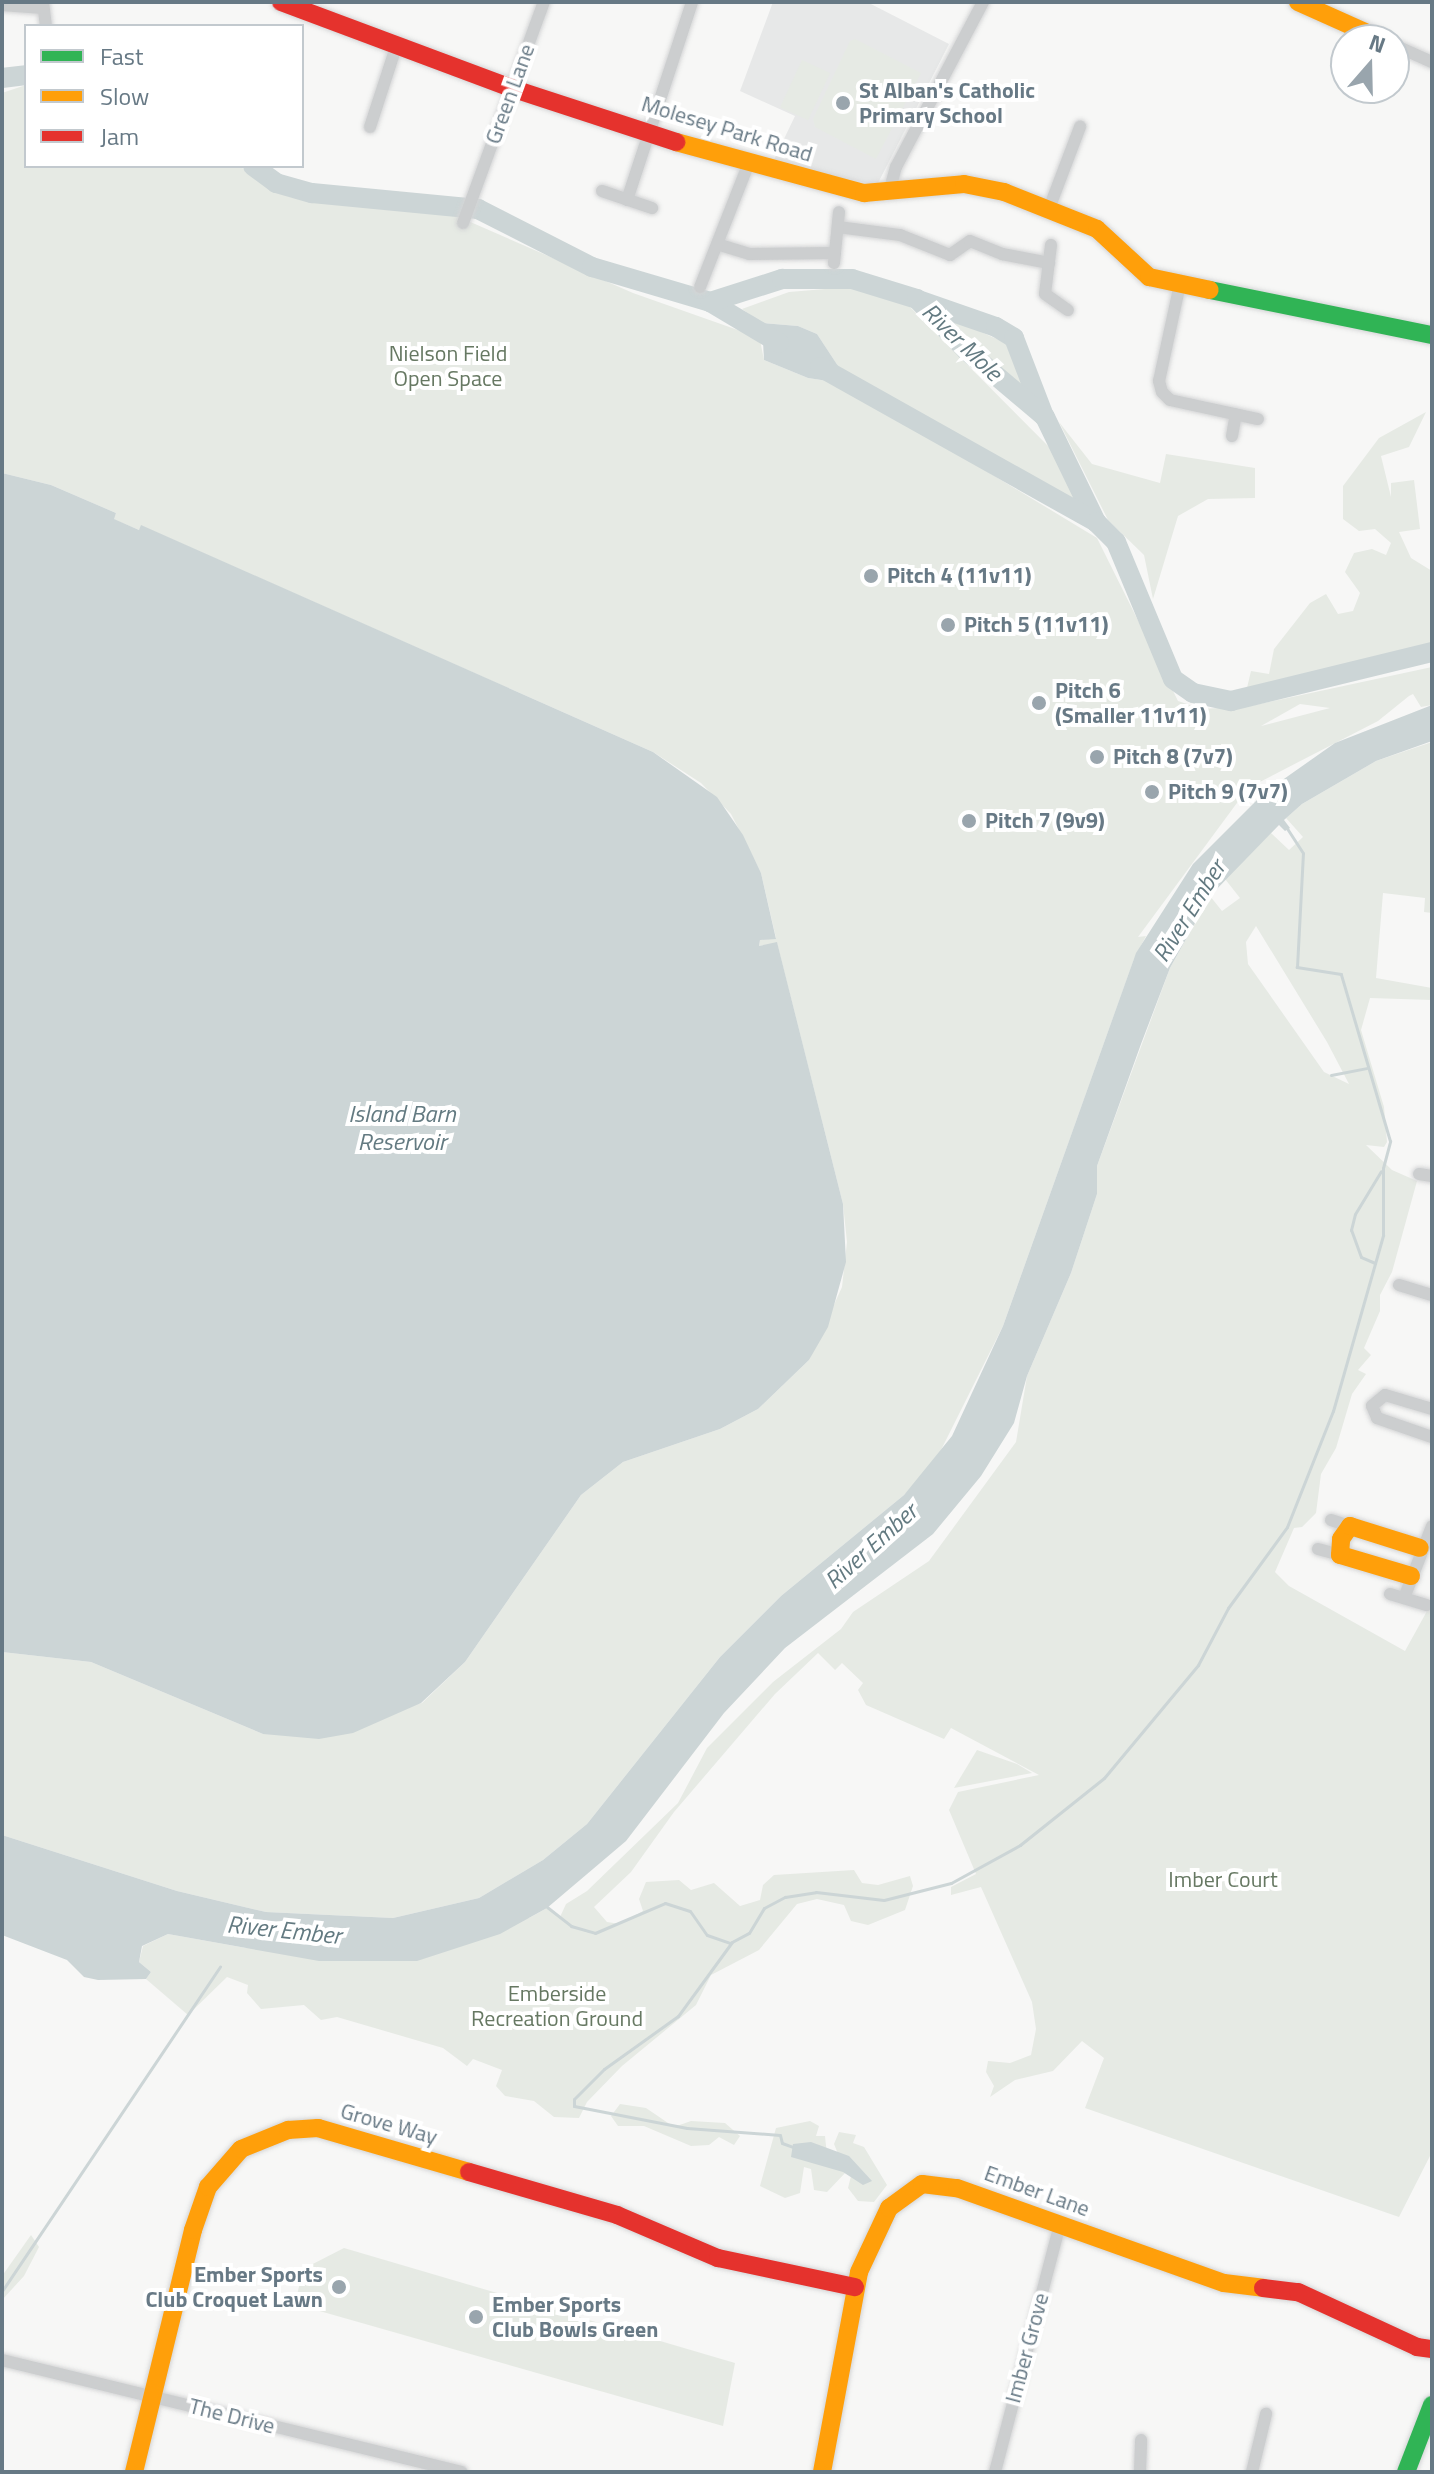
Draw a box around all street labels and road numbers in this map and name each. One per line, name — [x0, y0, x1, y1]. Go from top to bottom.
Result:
street label: Green Lane — [480, 40, 540, 148]
street label: Molesey Park Road — [638, 90, 816, 168]
street label: Grove Way — [338, 2098, 440, 2150]
street label: Ember Lane — [981, 2160, 1093, 2222]
street label: Imber Grove — [1000, 2290, 1054, 2406]
street label: The Drive — [186, 2393, 278, 2439]

